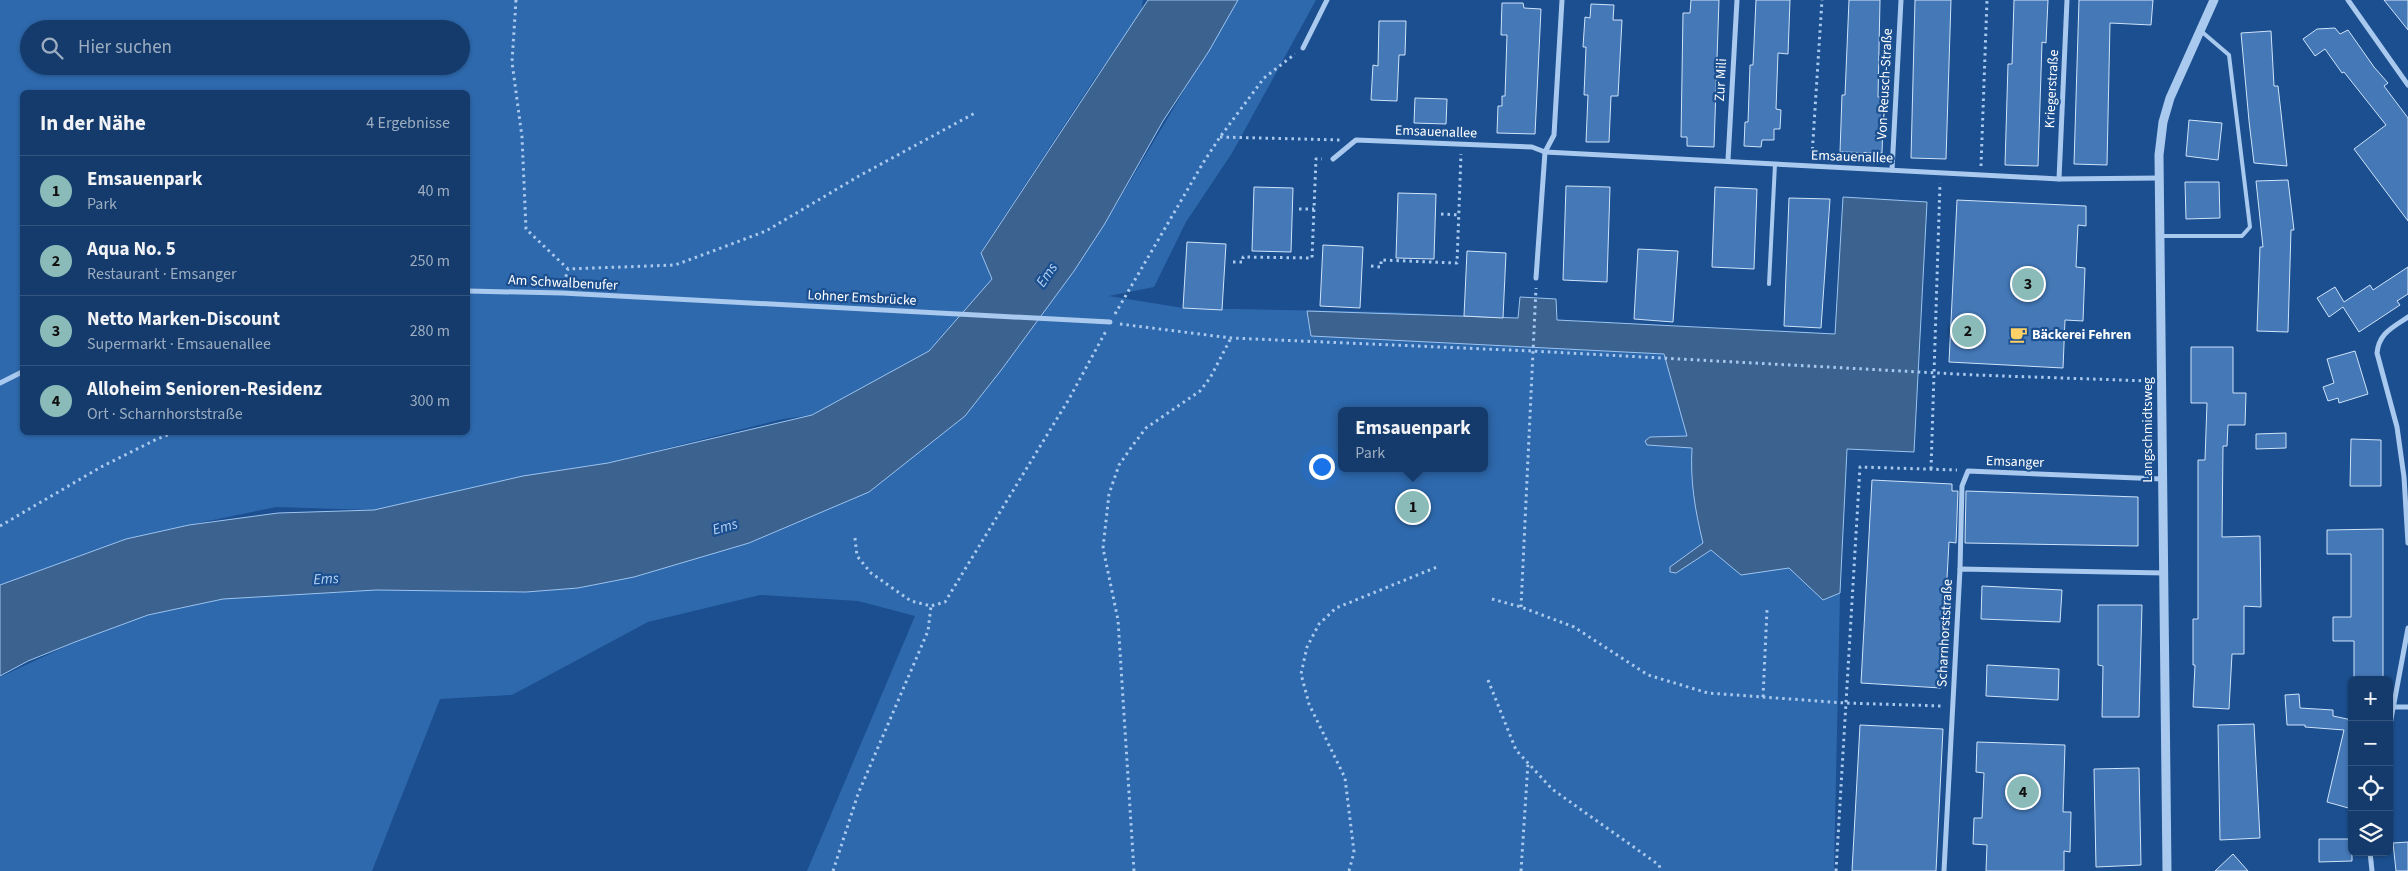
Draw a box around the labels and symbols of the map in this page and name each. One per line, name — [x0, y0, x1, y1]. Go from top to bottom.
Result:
street label: Von-Reusch-Straße — [1872, 28, 1898, 140]
street label: Kriegerstraße — [2040, 49, 2064, 129]
street label: Zur Mili — [1710, 58, 1732, 102]
street label: Emsauenallee — [1395, 121, 1477, 143]
street label: Emsauenallee — [1811, 146, 1893, 168]
water label: Ems — [1031, 259, 1063, 291]
pin: 3 — [2012, 265, 2044, 303]
street label: Am Schwalbenufer — [508, 270, 618, 296]
street label: Lohner Emsbrücke — [807, 285, 917, 311]
pin: 2 — [1952, 312, 1984, 350]
cafe icon: Bäckerei Fehren — [2008, 325, 2028, 345]
place label: Bäckerei Fehren — [2032, 325, 2131, 345]
street label: Langschmidtsweg — [2138, 377, 2158, 483]
street label: Emsanger — [1986, 451, 2045, 473]
your location — [1309, 454, 1335, 480]
pin: 1 — [1397, 488, 1429, 526]
water label: Ems — [710, 513, 740, 541]
water label: Ems — [313, 568, 339, 590]
street label: Scharnhorststraße — [1932, 578, 1958, 688]
pin: 4 — [2007, 773, 2039, 811]

